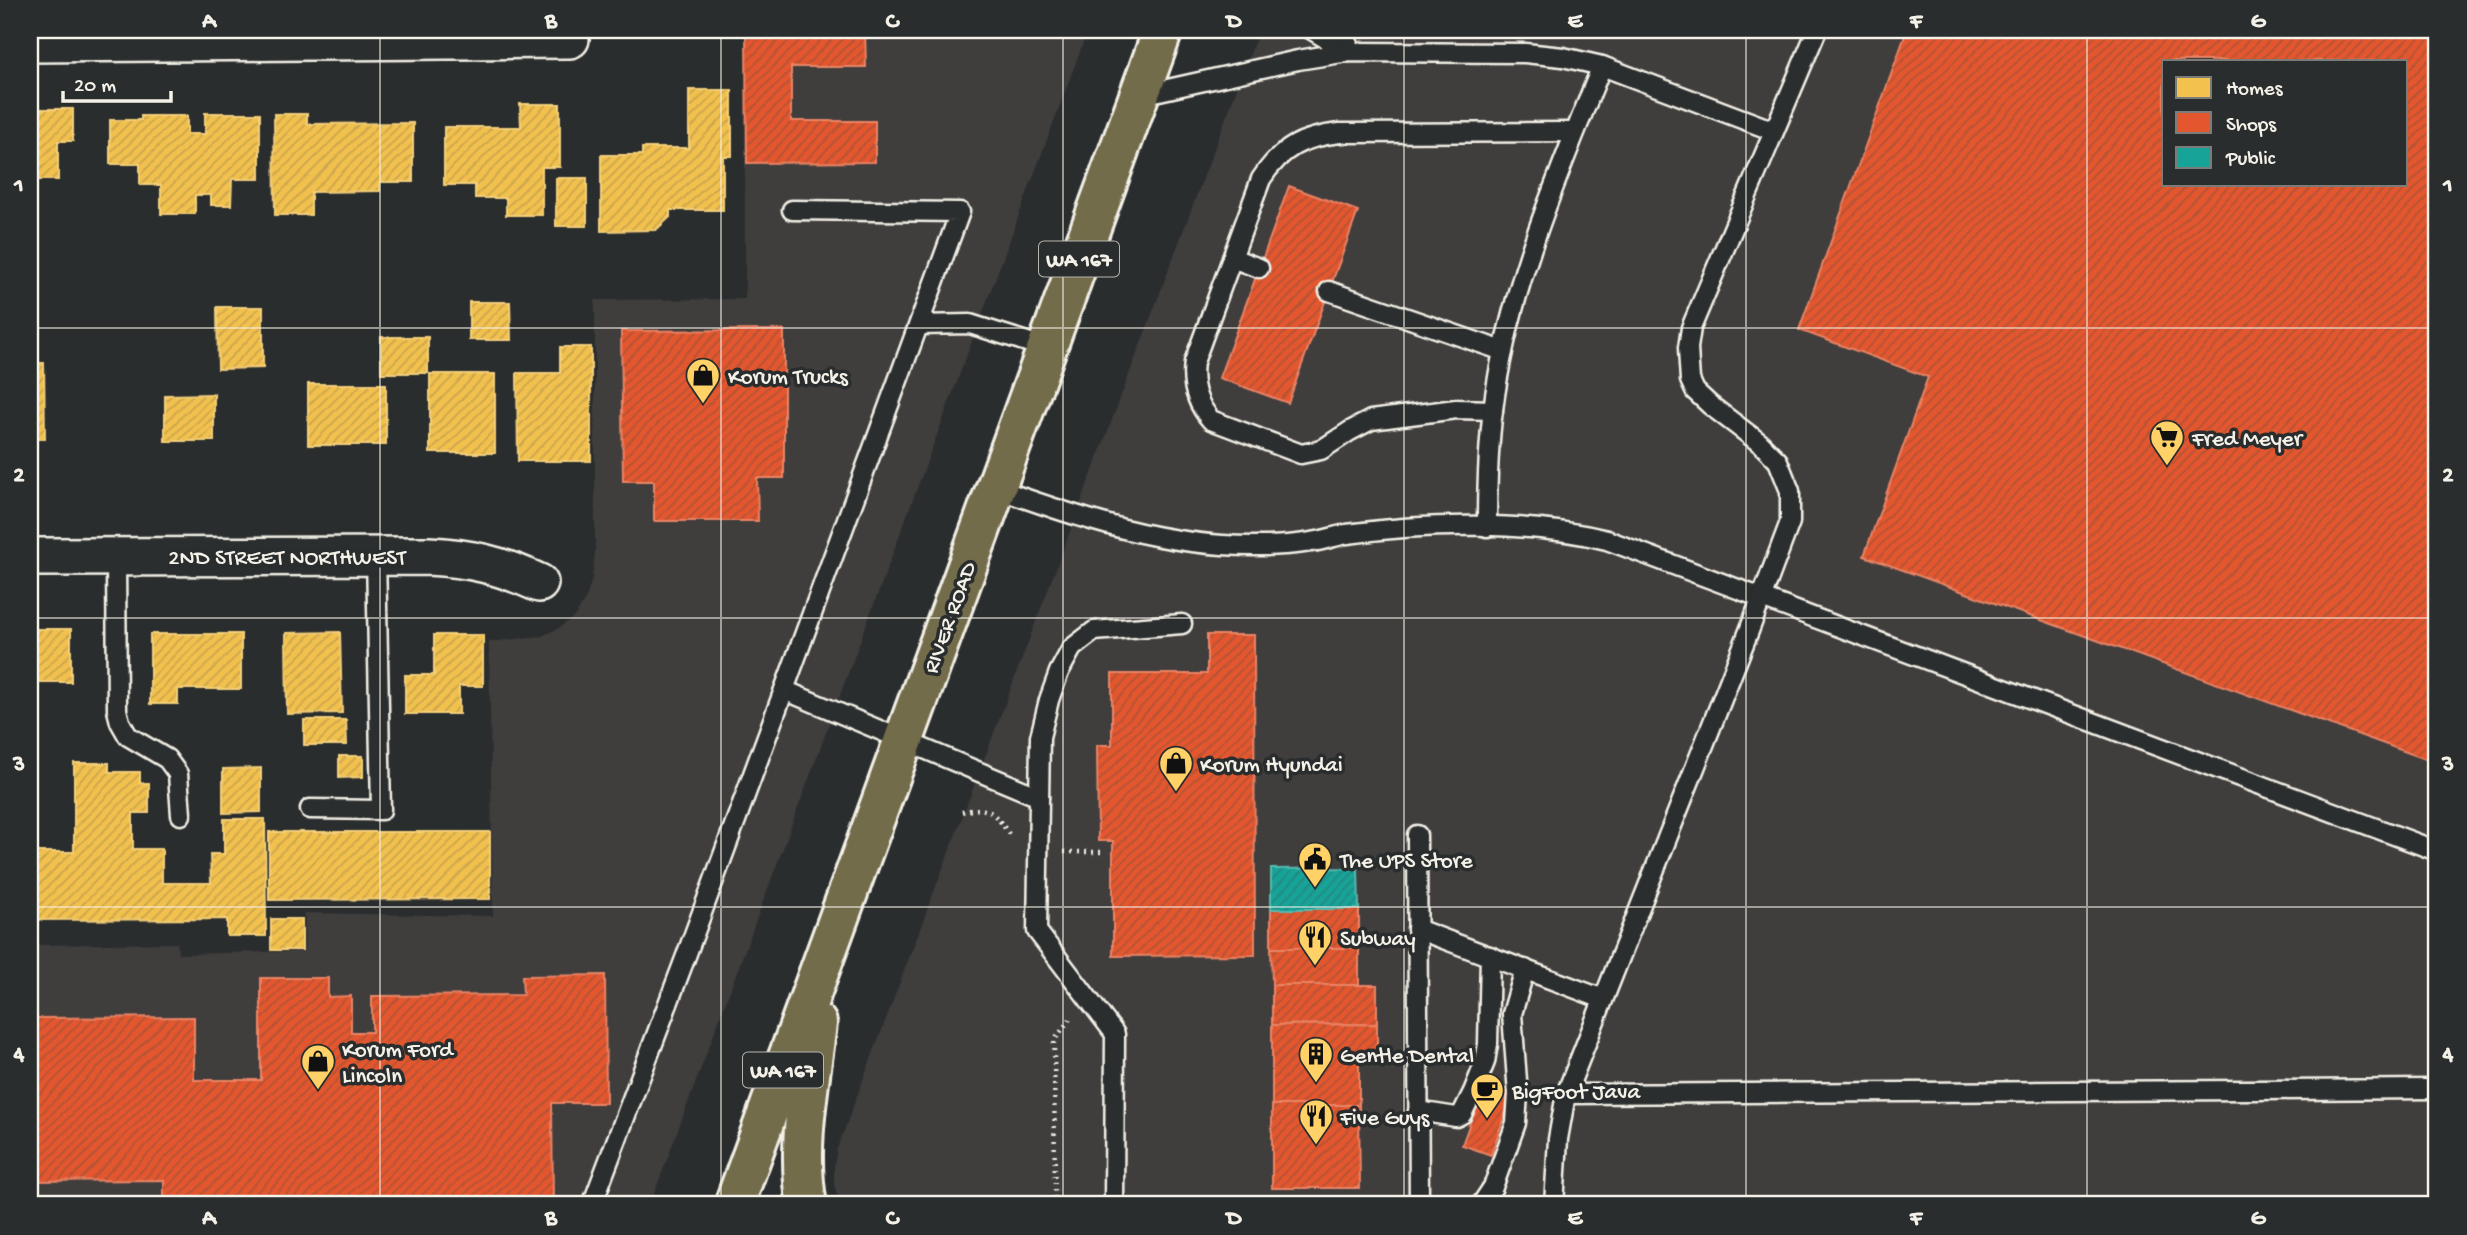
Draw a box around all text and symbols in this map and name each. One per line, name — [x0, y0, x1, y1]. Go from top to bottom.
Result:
text: A — [201, 9, 217, 36]
text: B — [544, 9, 558, 36]
text: C — [886, 9, 901, 36]
text: D — [1225, 9, 1243, 36]
text: E — [1568, 9, 1584, 36]
text: F — [1909, 9, 1924, 36]
text: G — [2251, 9, 2267, 36]
scale bar — [63, 60, 172, 104]
legend — [2162, 60, 2408, 186]
text: 20 m — [74, 75, 116, 100]
text: Homes — [2226, 78, 2284, 103]
text: Shops — [2226, 114, 2277, 139]
text: Public — [2225, 148, 2276, 173]
text: 1 — [13, 173, 24, 200]
text: 1 — [2442, 173, 2453, 200]
road number: WA 167 — [1039, 242, 1119, 276]
shop icon: Korum Trucks — [684, 356, 722, 405]
place label: Korum Trucks — [728, 365, 848, 392]
supermarket icon: Fred Meyer — [2148, 418, 2186, 467]
place label: Fred Meyer — [2191, 427, 2304, 454]
text: 2 — [13, 463, 25, 490]
text: 2 — [2442, 463, 2454, 490]
street label: 2ND STREET NORTHWEST — [168, 546, 407, 573]
street label: RIVER ROAD — [919, 558, 984, 678]
shop icon: Korum Hyundai — [1157, 744, 1195, 793]
text: 3 — [12, 752, 25, 779]
text: 3 — [2441, 752, 2454, 779]
place label: Korum Hyundai — [1200, 753, 1343, 780]
public building icon: The UPS Store — [1296, 840, 1334, 889]
place label: The UPS Store — [1338, 849, 1474, 876]
restaurant icon: Subway — [1296, 918, 1334, 967]
place label: Subway — [1340, 927, 1416, 954]
building icon: Gentle Dental — [1297, 1035, 1335, 1084]
place label: Korum Ford Lincoln — [342, 1038, 454, 1091]
text: 4 — [13, 1042, 25, 1069]
shop icon: Korum Ford Lincoln — [299, 1042, 337, 1091]
text: 4 — [2442, 1042, 2454, 1069]
place label: Gentle Dental — [1340, 1044, 1474, 1071]
road number: WA 167 — [743, 1052, 823, 1088]
cafe icon: BigFoot Java — [1468, 1071, 1506, 1120]
place label: BigFoot Java — [1511, 1080, 1641, 1107]
restaurant icon: Five Guys — [1297, 1097, 1335, 1146]
place label: Five Guys — [1339, 1106, 1430, 1133]
text: A — [201, 1206, 217, 1233]
text: B — [544, 1206, 558, 1233]
text: C — [886, 1206, 901, 1233]
text: D — [1225, 1206, 1243, 1233]
text: E — [1568, 1206, 1584, 1233]
text: F — [1909, 1206, 1924, 1233]
text: G — [2251, 1206, 2267, 1233]

